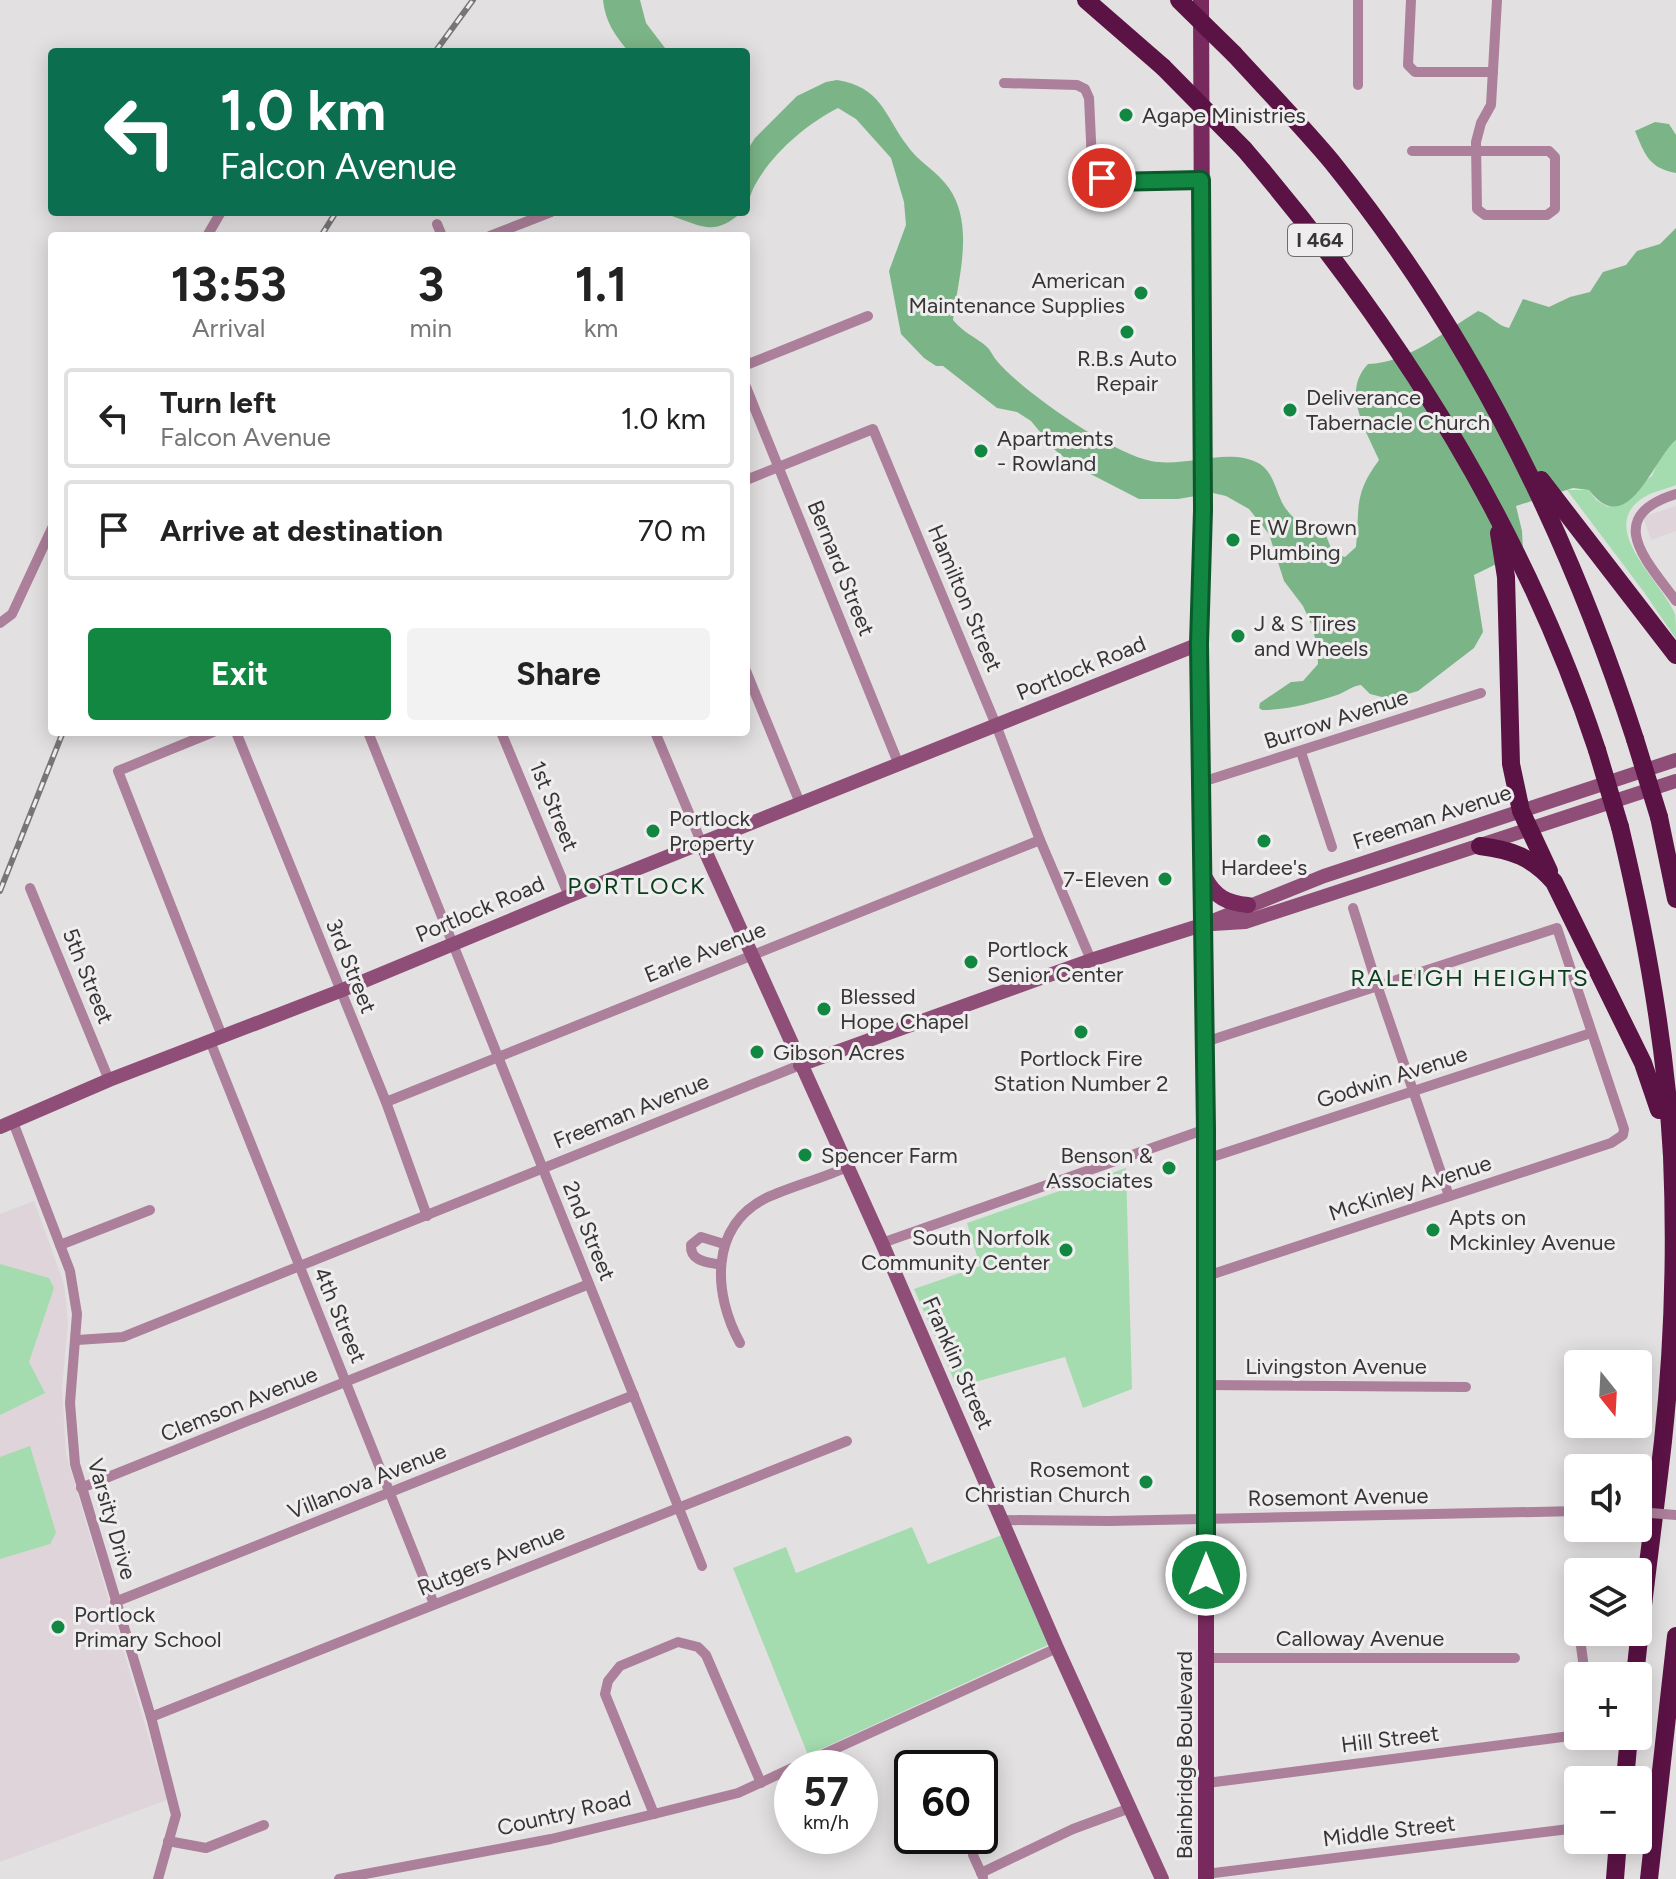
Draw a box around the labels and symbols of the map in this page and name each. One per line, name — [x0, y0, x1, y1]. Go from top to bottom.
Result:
place label: Agape Ministries — [1142, 102, 1306, 129]
marker: Agape Ministries — [1117, 106, 1135, 124]
pin — [1068, 144, 1136, 212]
road number: I 464 — [1288, 224, 1352, 256]
place label: American Maintenance Supplies — [908, 267, 1125, 319]
marker: American Maintenance Supplies — [1132, 284, 1150, 302]
marker: R.B.s Auto Repair — [1118, 323, 1136, 341]
place label: R.B.s Auto Repair — [1077, 345, 1177, 397]
place label: Deliverance Tabernacle Church — [1306, 384, 1490, 436]
marker: Deliverance Tabernacle Church — [1281, 401, 1299, 419]
place label: Apartments - Rowland — [997, 425, 1113, 477]
marker: Apartments - Rowland — [972, 442, 990, 460]
street label: Bernard Street — [802, 496, 880, 640]
place label: E W Brown Plumbing — [1249, 514, 1357, 566]
street label: Hamilton Street — [922, 521, 1008, 675]
marker: E W Brown Plumbing — [1224, 531, 1242, 549]
place label: J & S Tires and Wheels — [1254, 610, 1368, 662]
marker: J & S Tires and Wheels — [1229, 627, 1247, 645]
street label: Portlock Road — [1012, 630, 1150, 706]
street label: Burrow Avenue — [1260, 683, 1412, 755]
street label: 1st Street — [524, 757, 584, 855]
street label: Freeman Avenue — [1349, 779, 1515, 855]
place label: Portlock Property — [669, 805, 755, 857]
marker: Portlock Property — [644, 822, 662, 840]
marker: Hardee's — [1255, 832, 1273, 850]
place label: Hardee's — [1221, 854, 1307, 881]
place label: 7-Eleven — [1063, 866, 1149, 893]
street label: Portlock Road — [412, 870, 548, 948]
marker: 7-Eleven — [1156, 870, 1174, 888]
district label: PORTLOCK — [567, 871, 707, 900]
street label: 3rd Street — [320, 915, 382, 1017]
street label: Earle Avenue — [640, 915, 770, 989]
street label: 5th Street — [57, 924, 119, 1028]
place label: Portlock Senior Center — [987, 936, 1124, 988]
marker: Portlock Senior Center — [962, 953, 980, 971]
district label: RALEIGH HEIGHTS — [1350, 963, 1590, 992]
place label: Blessed Hope Chapel — [840, 983, 969, 1035]
marker: Blessed Hope Chapel — [815, 1000, 833, 1018]
marker: Portlock Fire Station Number 2 — [1072, 1023, 1090, 1041]
place label: Gibson Acres — [773, 1039, 905, 1066]
street label: Godwin Avenue — [1313, 1040, 1471, 1114]
marker: Gibson Acres — [748, 1043, 766, 1061]
place label: Portlock Fire Station Number 2 — [994, 1045, 1168, 1097]
street label: Freeman Avenue — [549, 1068, 713, 1154]
place label: Spencer Farm — [821, 1142, 958, 1169]
place label: Benson & Associates — [1046, 1142, 1153, 1194]
marker: Spencer Farm — [796, 1146, 814, 1164]
street label: McKinley Avenue — [1325, 1149, 1495, 1227]
marker: Benson & Associates — [1160, 1159, 1178, 1177]
street label: 2nd Street — [557, 1177, 621, 1285]
place label: Apts on Mckinley Avenue — [1449, 1204, 1616, 1256]
marker: Apts on Mckinley Avenue — [1424, 1221, 1442, 1239]
place label: South Norfolk Community Center — [861, 1224, 1051, 1276]
marker: South Norfolk Community Center — [1057, 1241, 1075, 1259]
street label: 4th Street — [308, 1263, 372, 1367]
street label: Franklin Street — [917, 1292, 999, 1434]
north arrow — [1564, 1350, 1652, 1438]
street label: Livingston Avenue — [1245, 1353, 1427, 1380]
street label: Clemson Avenue — [157, 1360, 321, 1448]
street label: Villanova Avenue — [284, 1437, 450, 1525]
street label: Varsity Drive — [82, 1455, 142, 1583]
place label: Rosemont Christian Church — [965, 1456, 1130, 1508]
marker: Rosemont Christian Church — [1137, 1473, 1155, 1491]
street label: Rosemont Avenue — [1247, 1482, 1429, 1512]
street label: Rutgers Avenue — [413, 1518, 569, 1602]
position arrow — [1164, 1533, 1248, 1617]
place label: Portlock Primary School — [74, 1601, 222, 1653]
marker: Portlock Primary School — [49, 1618, 67, 1636]
street label: Calloway Avenue — [1276, 1625, 1444, 1652]
street label: Bainbridge Boulevard — [1171, 1651, 1198, 1859]
street label: Hill Street — [1340, 1720, 1440, 1758]
speed limit sign: 60 — [894, 1750, 998, 1854]
street label: Country Road — [494, 1784, 634, 1842]
street label: Middle Street — [1321, 1809, 1457, 1853]

